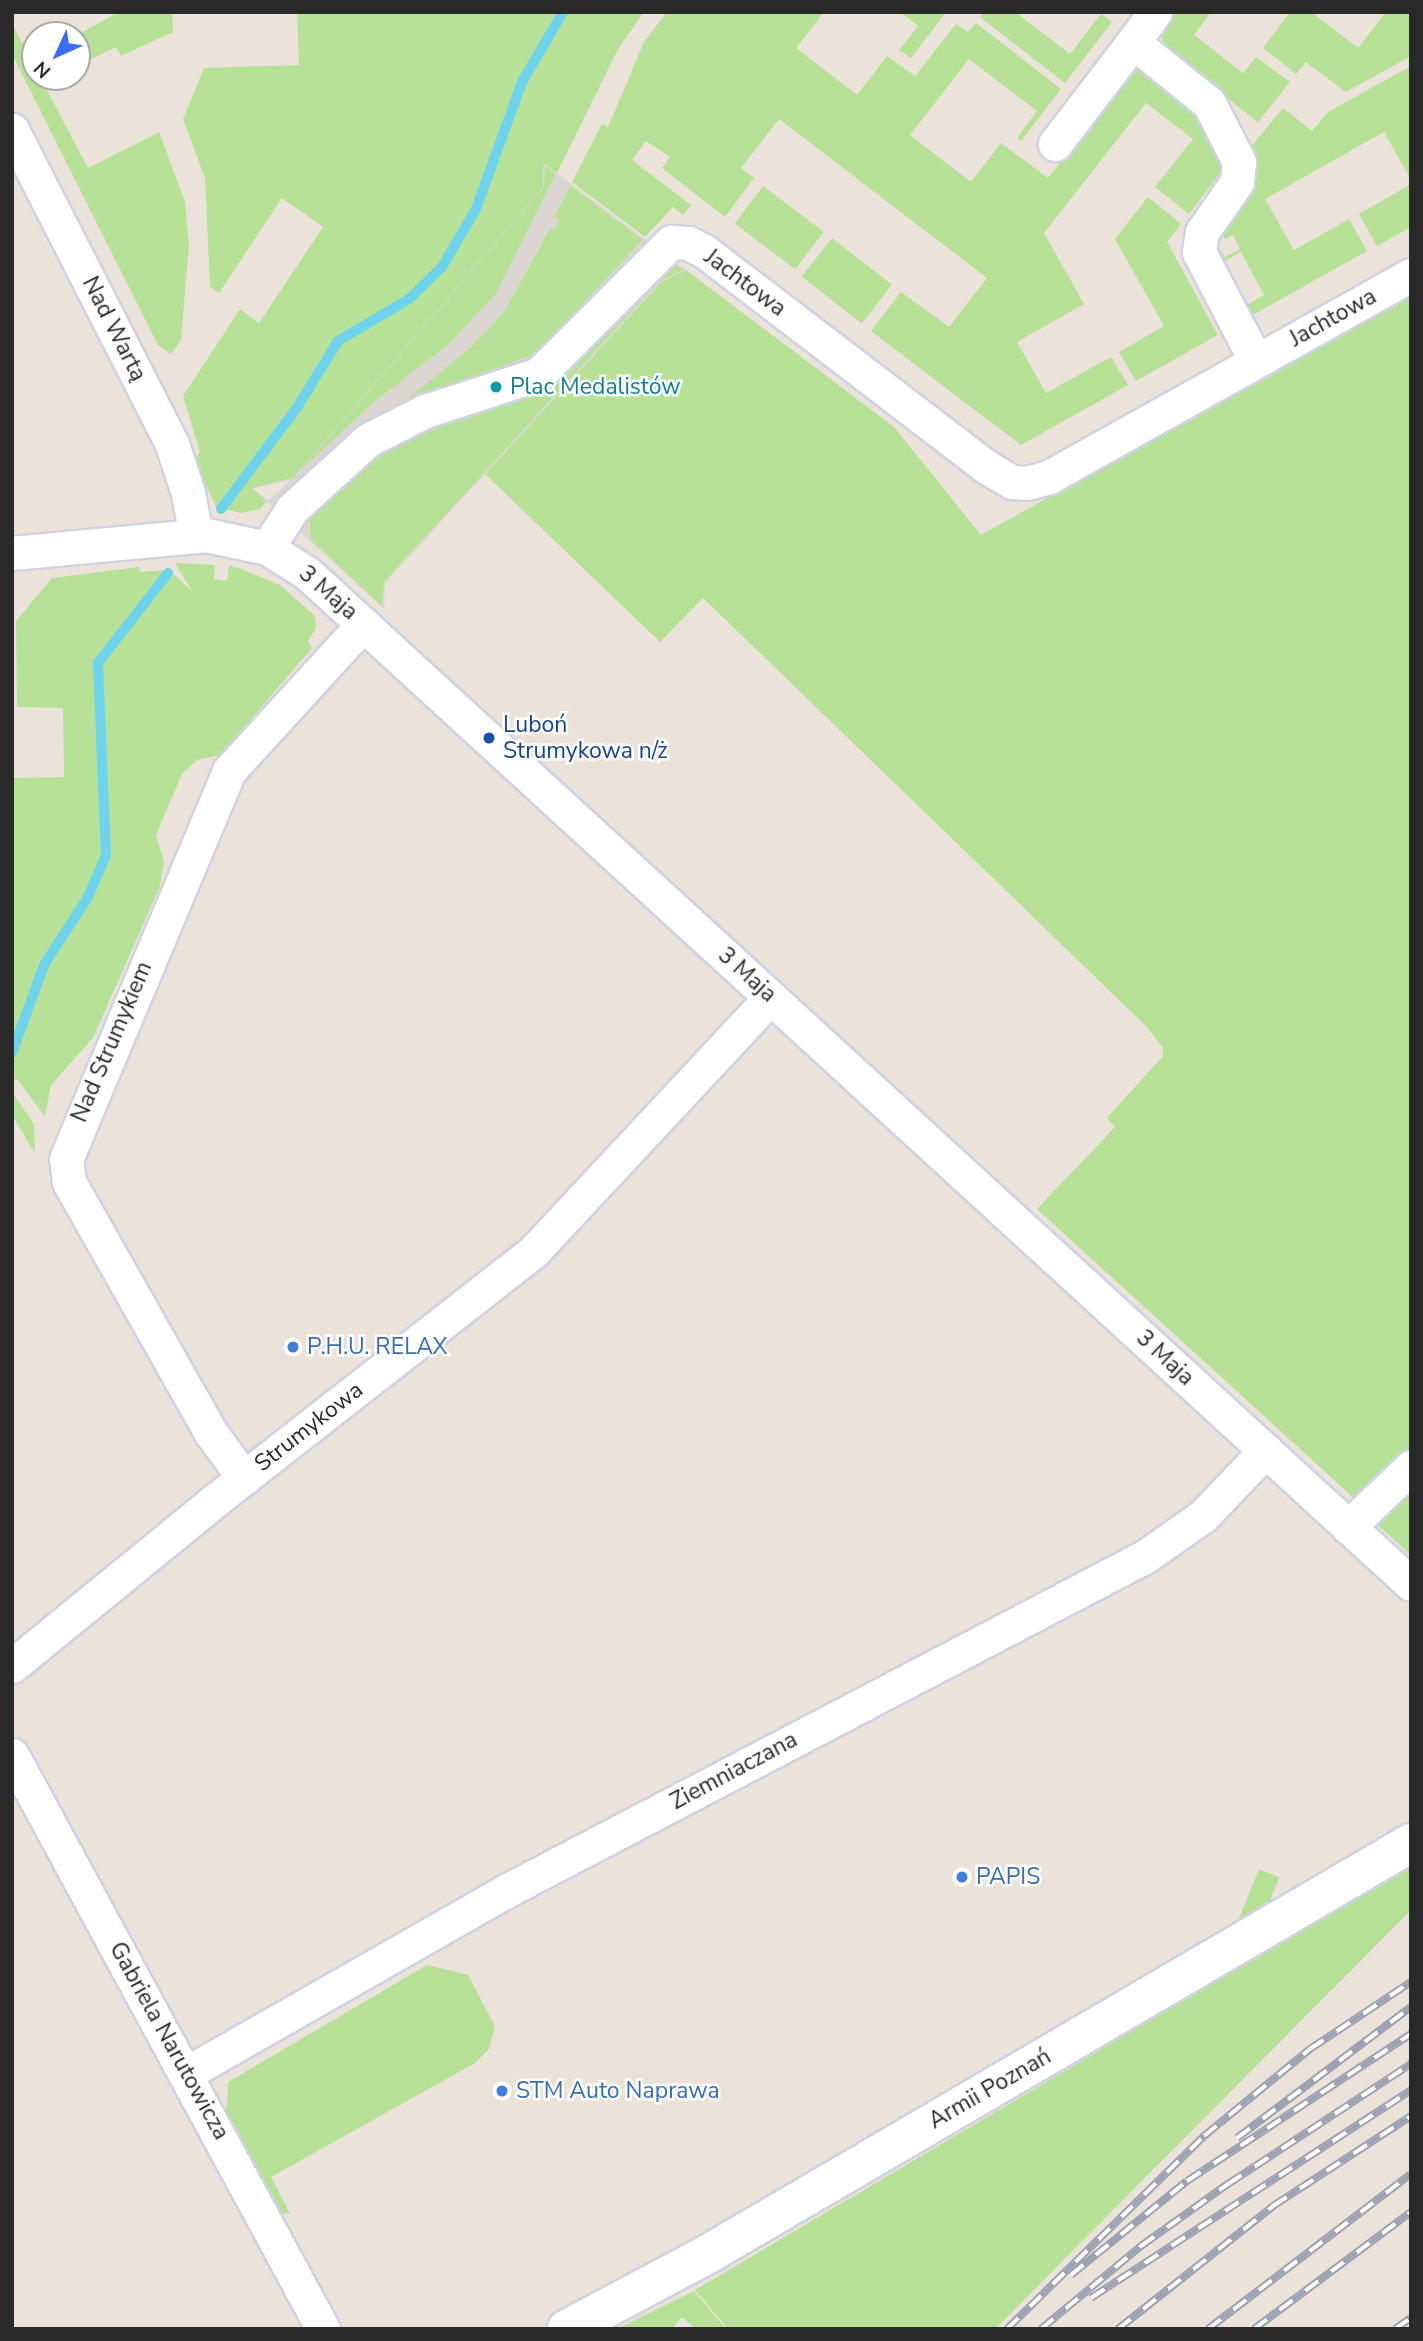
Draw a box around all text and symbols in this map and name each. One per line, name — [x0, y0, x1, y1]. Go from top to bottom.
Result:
north arrow — [21, 21, 91, 91]
text: N — [28, 55, 57, 84]
street label: Jachtowa — [699, 243, 791, 323]
street label: Nad Wartą — [76, 272, 152, 386]
street label: Jachtowa — [1285, 283, 1381, 353]
place label: Plac Medalistów — [510, 373, 681, 401]
marker: Plac Medalistów — [488, 379, 504, 395]
street label: 3 Maja — [293, 560, 363, 626]
place label: Luboń Strumykowa n/ż — [503, 711, 668, 765]
marker: Luboń Strumykowa n/ż — [481, 730, 497, 746]
street label: 3 Maja — [712, 942, 782, 1008]
street label: Nad Strumykiem — [66, 957, 158, 1127]
street label: 3 Maja — [1130, 1324, 1200, 1392]
place label: P.H.U. RELAX — [307, 1333, 447, 1361]
marker: P.H.U. RELAX — [285, 1339, 301, 1355]
street label: Strumykowa — [249, 1376, 369, 1478]
street label: Ziemniaczana — [666, 1726, 802, 1816]
place label: PAPIS — [976, 1863, 1040, 1891]
marker: PAPIS — [954, 1869, 970, 1885]
street label: Gabriela Narutowicza — [103, 1937, 235, 2145]
street label: Armii Poznań — [924, 2043, 1056, 2135]
place label: STM Auto Naprawa — [516, 2077, 720, 2105]
marker: STM Auto Naprawa — [494, 2083, 510, 2099]

